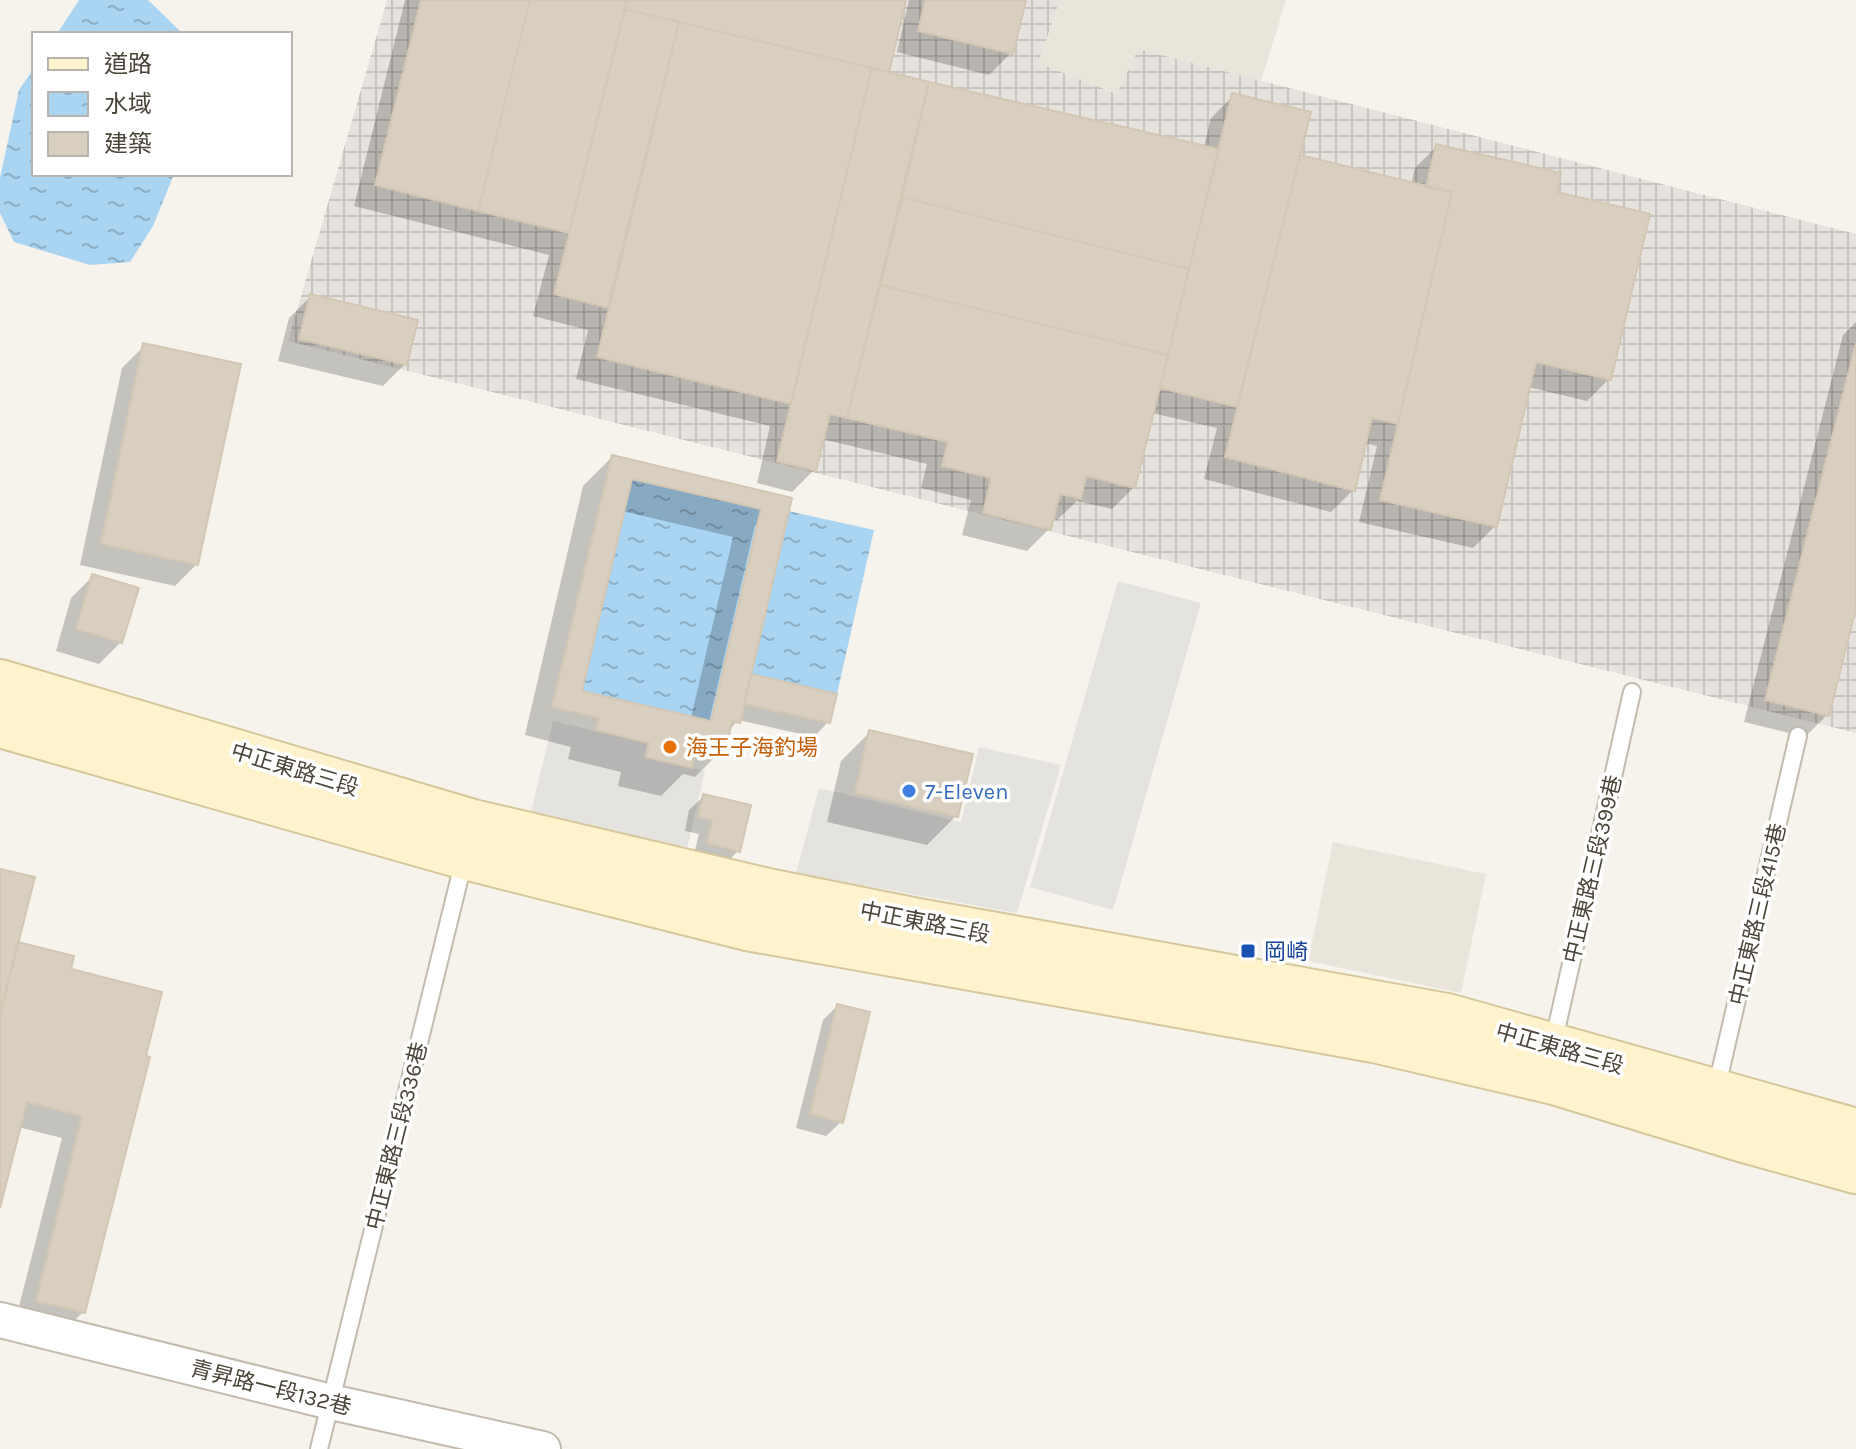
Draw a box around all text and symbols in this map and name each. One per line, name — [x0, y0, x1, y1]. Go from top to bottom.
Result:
legend — [32, 32, 292, 176]
text: 道路 — [104, 50, 152, 78]
text: 水域 — [104, 90, 152, 118]
text: 建築 — [104, 130, 152, 158]
place label: 海王子海釣場 — [686, 735, 818, 761]
street label: 中正東路三段 — [228, 738, 362, 802]
marker: 海王子海釣場 — [661, 738, 679, 756]
street label: 中正東路三段399巷 — [1559, 773, 1627, 966]
place label: 7-Eleven — [925, 779, 1008, 805]
marker: 7-Eleven — [900, 782, 918, 800]
street label: 中正東路三段415巷 — [1724, 821, 1792, 1008]
street label: 中正東路三段 — [858, 898, 992, 948]
place label: 岡崎 — [1264, 939, 1308, 965]
marker: 岡崎 — [1239, 942, 1257, 960]
street label: 中正東路三段 — [1493, 1018, 1627, 1080]
street label: 中正東路三段336巷 — [361, 1040, 433, 1233]
street label: 青昇路一段132巷 — [188, 1355, 354, 1421]

